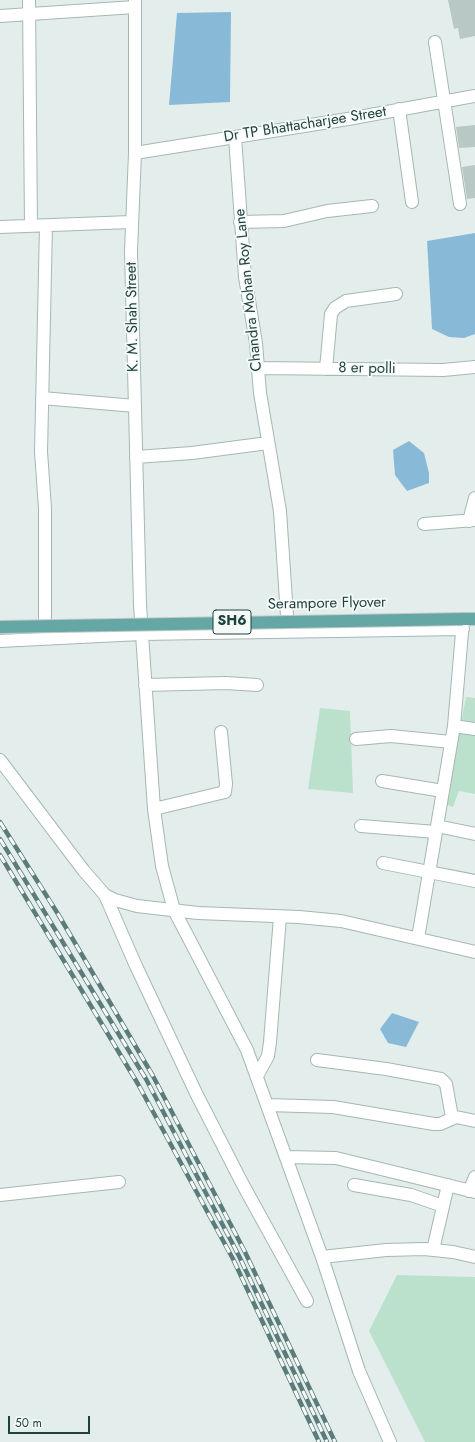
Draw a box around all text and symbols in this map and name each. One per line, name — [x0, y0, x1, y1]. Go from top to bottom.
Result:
street label: Dr TP Bhattacharjee Street — [222, 103, 388, 147]
street label: Chandra Mohan Roy Lane — [232, 208, 266, 372]
street label: K. M. Shah Street — [123, 262, 143, 372]
street label: 8 er polli — [338, 359, 396, 379]
street label: Serampore Flyover — [268, 594, 386, 614]
road number: SH6 — [213, 610, 251, 634]
scale bar — [10, 1408, 92, 1434]
text: 50 m — [15, 1414, 42, 1432]

